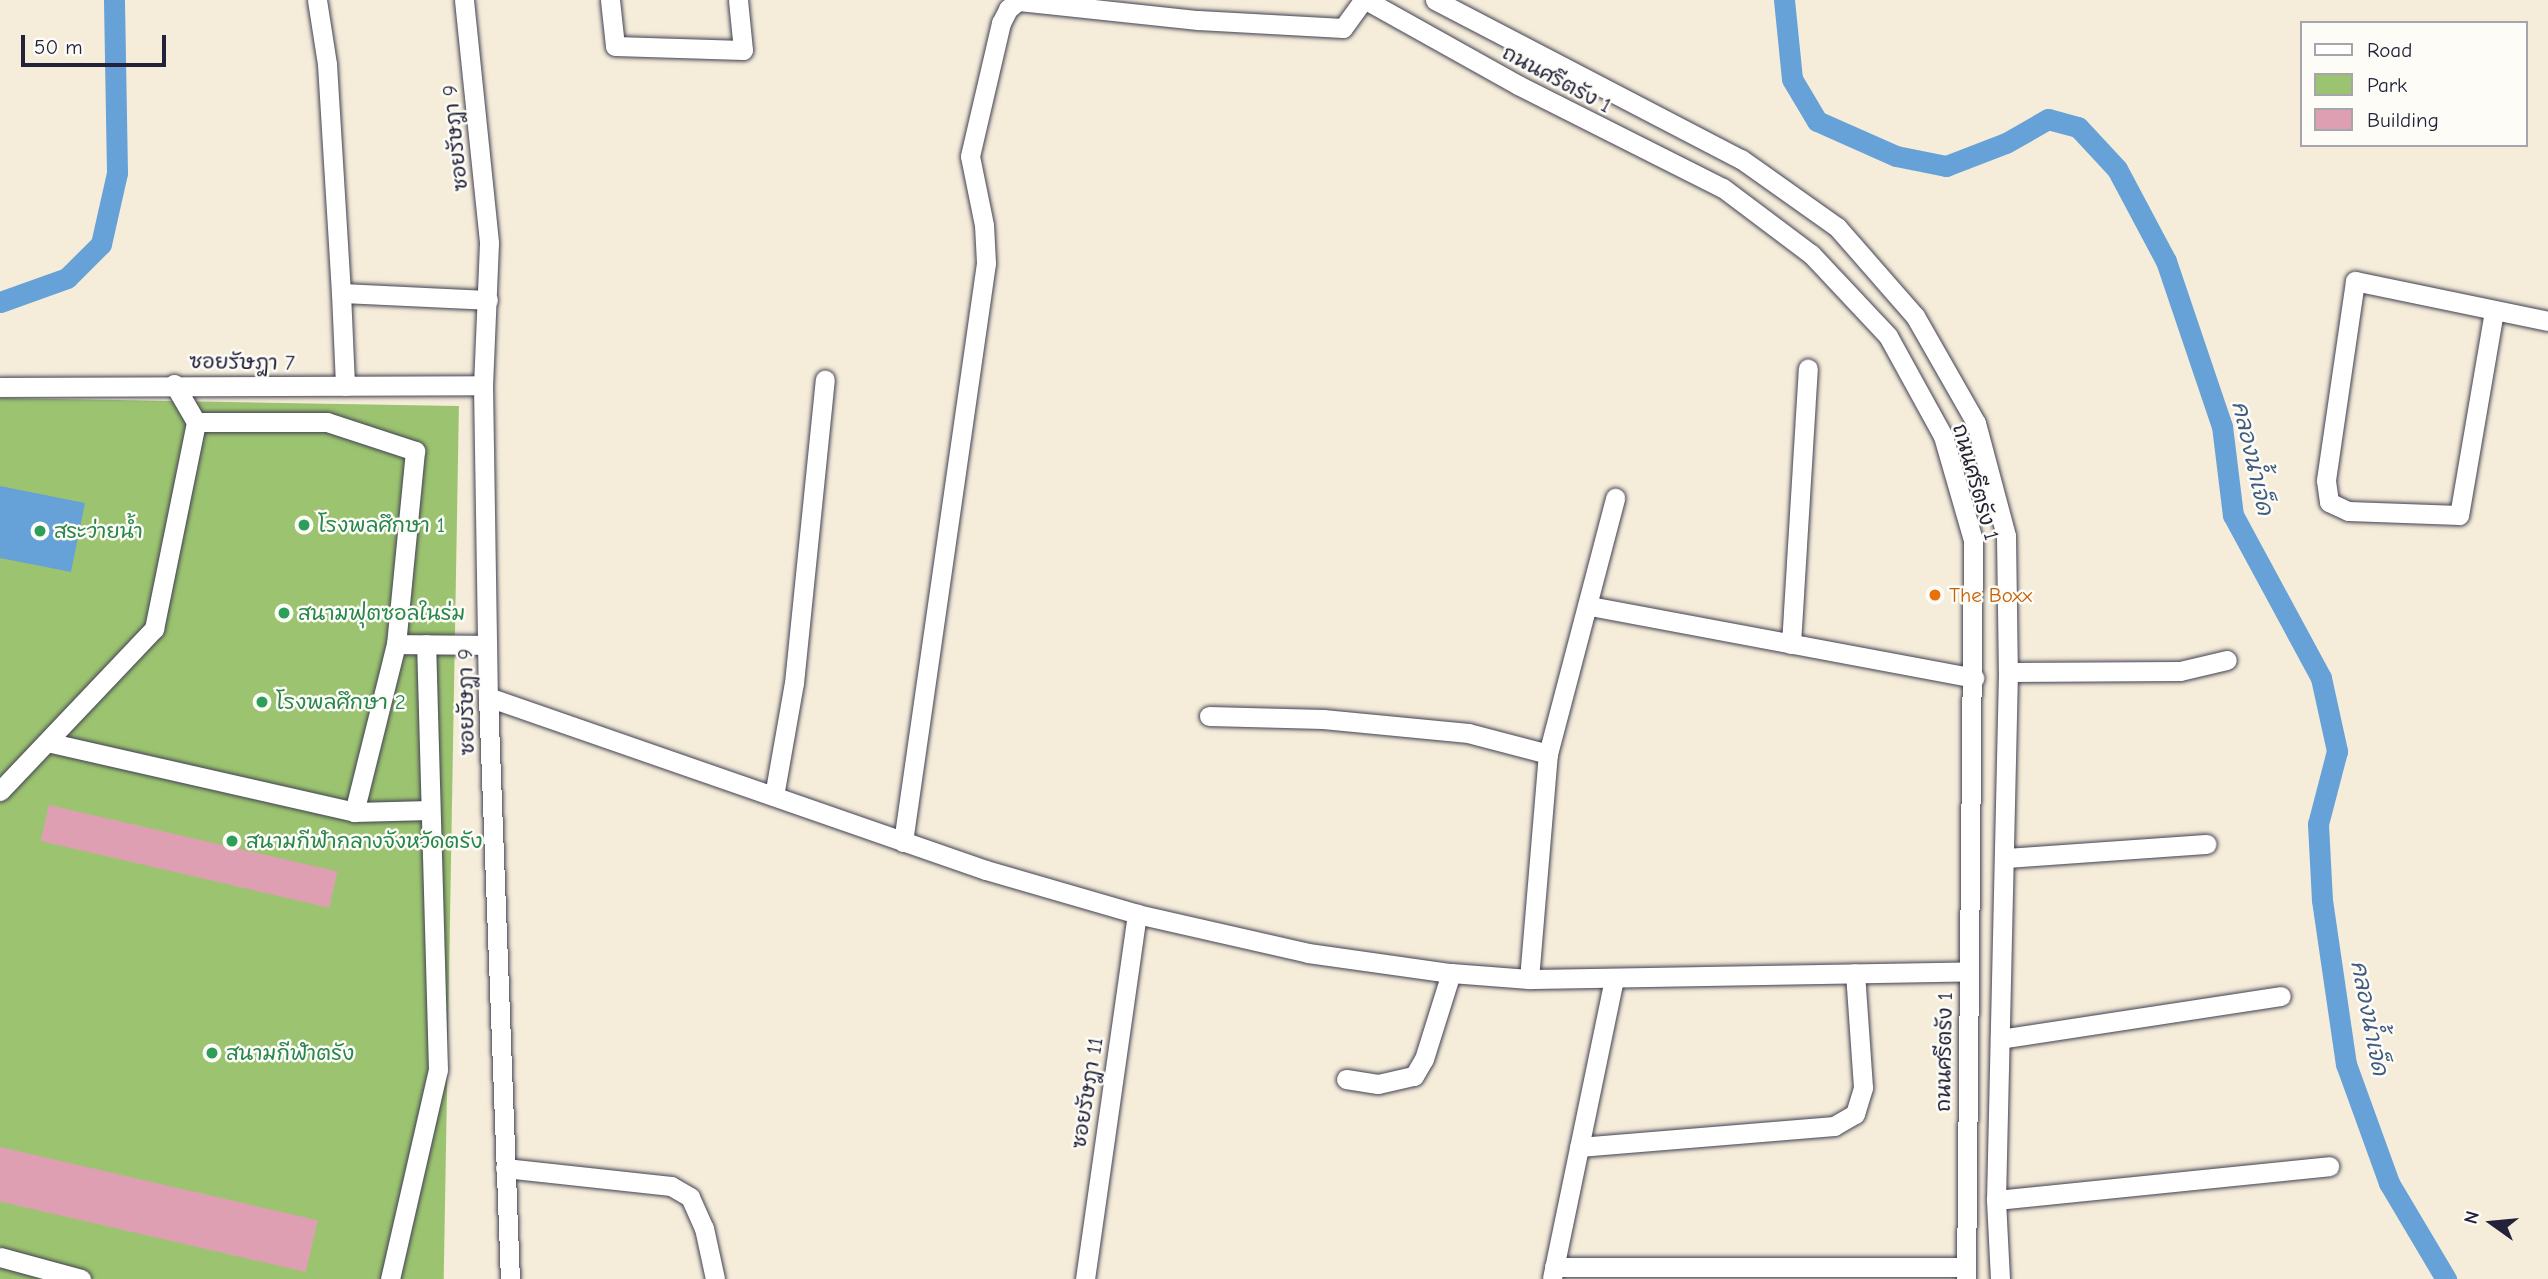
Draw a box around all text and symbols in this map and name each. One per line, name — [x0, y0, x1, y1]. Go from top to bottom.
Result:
scale bar — [24, 21, 170, 65]
legend — [2300, 21, 2527, 147]
text: 50 m — [34, 35, 83, 59]
text: Road — [2367, 38, 2412, 62]
street label: ถนนศรีตรัง 1 — [1498, 40, 1616, 118]
text: Park — [2367, 73, 2407, 97]
street label: ซอยรัษฎา 9 — [437, 84, 473, 192]
text: Building — [2367, 108, 2439, 132]
street label: ซอยรัษฎา 7 — [189, 348, 295, 376]
water label: คลองน้ำเจ็ด — [2225, 398, 2279, 518]
street label: ถนนศรีตรัง 1 — [1947, 421, 2005, 543]
place label: โรงพลศึกษา 1 — [318, 512, 445, 538]
marker: โรงพลศึกษา 1 — [296, 517, 312, 533]
place label: สระว่ายน้ำ — [54, 518, 143, 544]
marker: สระว่ายน้ำ — [32, 523, 48, 539]
place label: The Boxx — [1949, 582, 2032, 608]
marker: The Boxx — [1927, 587, 1943, 603]
place label: สนามฟุตซอลในร่ม — [298, 600, 465, 626]
marker: สนามฟุตซอลในร่ม — [276, 605, 292, 621]
street label: ซอยรัษฎา 9 — [452, 648, 480, 756]
place label: โรงพลศึกษา 2 — [276, 689, 406, 715]
marker: โรงพลศึกษา 2 — [254, 694, 270, 710]
place label: สนามกีฬากลางจังหวัดตรัง — [246, 828, 483, 854]
marker: สนามกีฬากลางจังหวัดตรัง — [224, 833, 240, 849]
water label: คลองน้ำเจ็ด — [2344, 958, 2394, 1078]
street label: ถนนศรีตรัง 1 — [1930, 992, 1958, 1112]
street label: ซอยรัษฎา 11 — [1066, 1036, 1108, 1150]
place label: สนามกีฬาตรัง — [226, 1040, 354, 1066]
marker: สนามกีฬาตรัง — [204, 1045, 220, 1061]
north arrow — [2457, 1188, 2527, 1258]
text: N — [2459, 1209, 2484, 1226]

